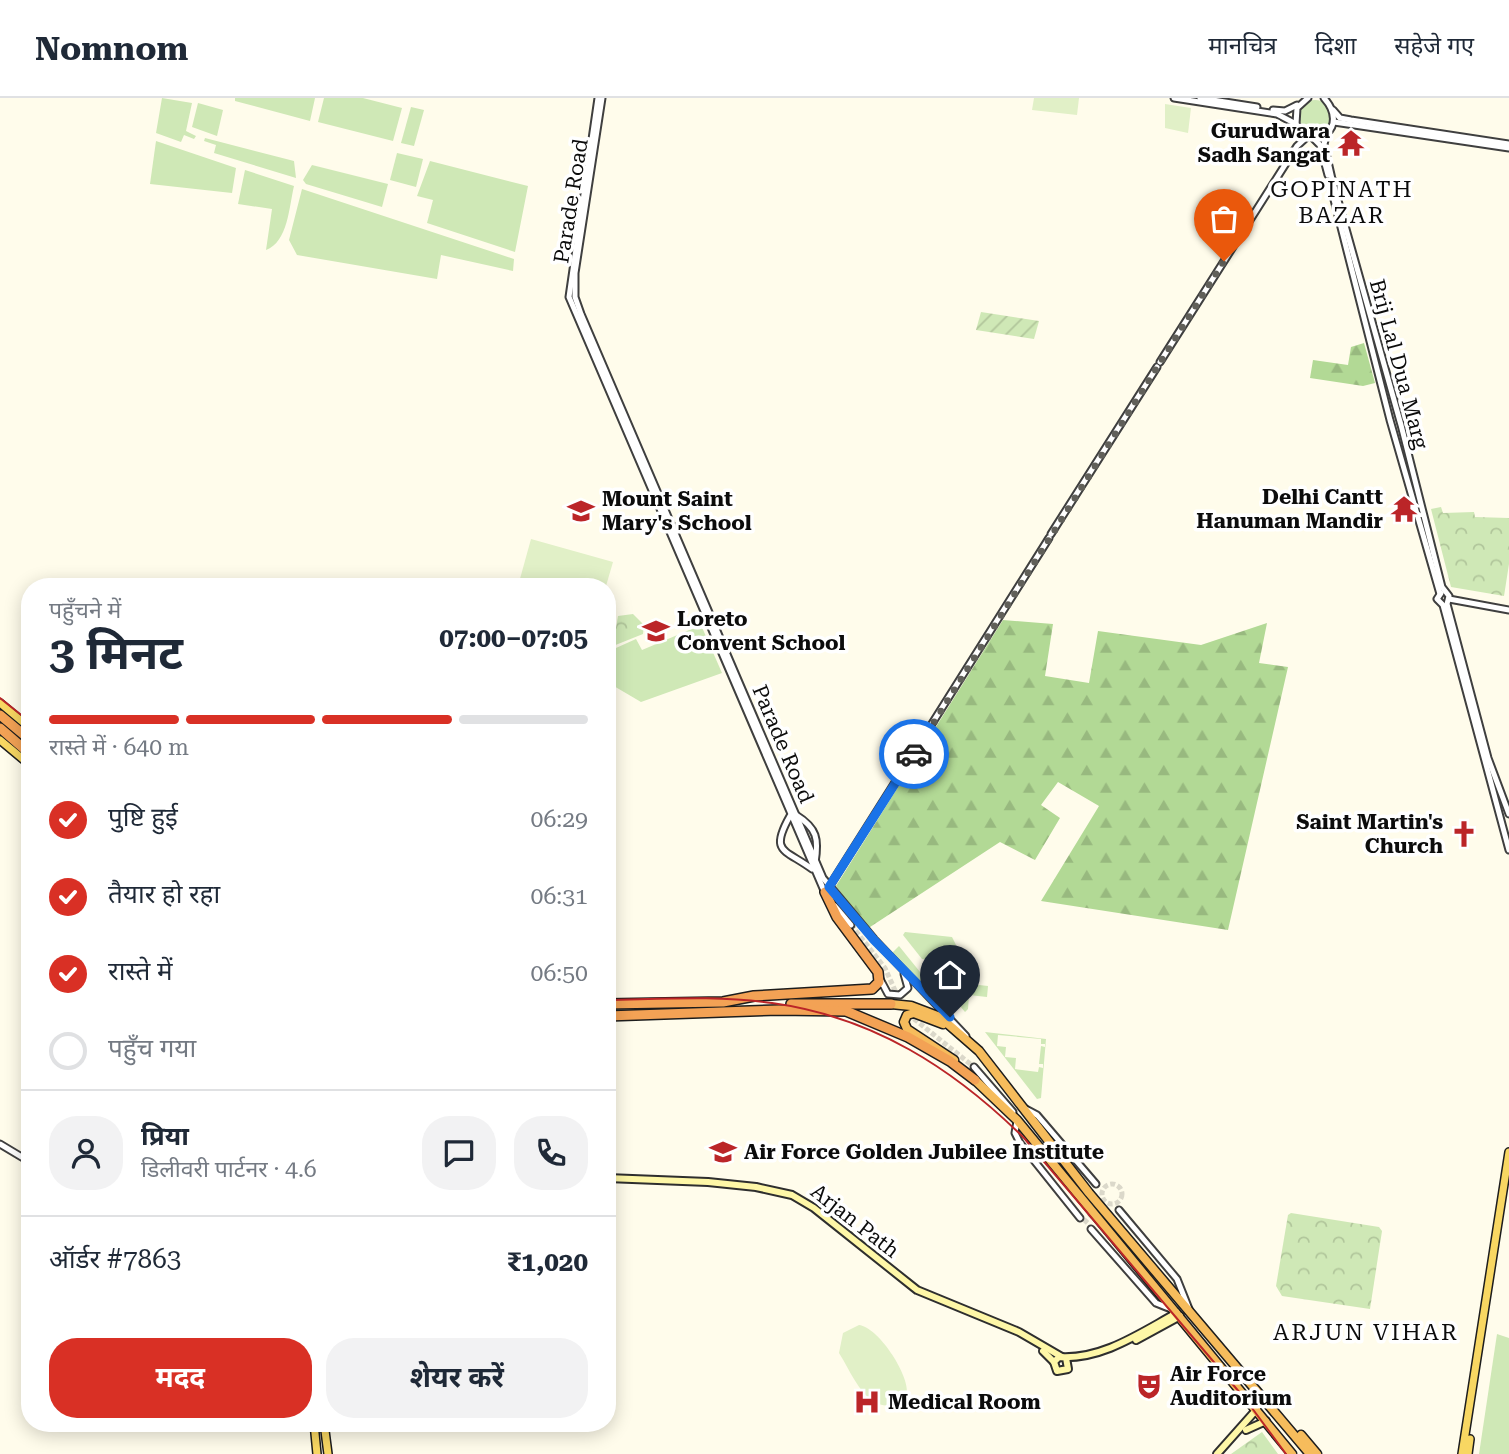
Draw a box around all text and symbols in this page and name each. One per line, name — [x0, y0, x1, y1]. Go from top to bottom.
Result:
text: Nomnom — [35, 29, 188, 68]
text: मानचित्र — [1208, 32, 1277, 60]
text: दिशा — [1315, 32, 1356, 60]
text: सहेजे गए — [1394, 32, 1474, 60]
place label: Gurudwara Sadh Sangat — [1198, 119, 1331, 167]
temple icon: Gurudwara Sadh Sangat — [1336, 128, 1366, 158]
street label: Parade Road — [549, 136, 593, 265]
district label: GOPINATH BAZAR — [1270, 176, 1414, 229]
pin — [1194, 189, 1254, 261]
icon: bag — [1205, 200, 1243, 238]
street label: Brij Lal Dua Marg — [1365, 276, 1433, 452]
place label: Delhi Cantt Hanuman Mandir — [1196, 485, 1383, 533]
place label: Mount Saint Mary's School — [602, 487, 752, 535]
temple icon: Delhi Cantt Hanuman Mandir — [1389, 494, 1419, 524]
school or university icon: Mount Saint Mary's School — [566, 496, 596, 526]
text: पहुँचने में — [49, 597, 121, 624]
place label: Loreto Convent School — [677, 607, 846, 655]
school or university icon: Loreto Convent School — [641, 616, 671, 646]
text: 07:00–07:05 — [439, 623, 588, 653]
text: 3 मिनट — [49, 626, 183, 680]
street label: Parade Road — [747, 681, 819, 807]
courier — [879, 719, 949, 789]
text: रास्ते में · 640 m — [49, 734, 189, 761]
icon: car — [895, 735, 933, 773]
icon: check — [49, 801, 87, 839]
text: पुष्टि हुई — [108, 802, 178, 832]
text: 06:29 — [531, 806, 588, 833]
place label: Saint Martin's Church — [1296, 810, 1443, 858]
church icon: Saint Martin's Church — [1449, 819, 1479, 849]
icon: check — [49, 878, 87, 916]
text: तैयार हो रहा — [108, 879, 220, 909]
text: 06:31 — [531, 883, 588, 910]
pin — [920, 945, 980, 1017]
icon: check — [49, 955, 87, 993]
text: रास्ते में — [108, 956, 172, 986]
icon: home — [931, 956, 969, 994]
text: 06:50 — [531, 960, 588, 987]
text: पहुँच गया — [108, 1033, 196, 1063]
button: person — [49, 1116, 123, 1190]
button: chat — [422, 1116, 496, 1190]
button: phone — [514, 1116, 588, 1190]
text: प्रिया — [141, 1121, 189, 1151]
school or university icon: Air Force Golden Jubilee Institute — [708, 1137, 738, 1167]
place label: Air Force Golden Jubilee Institute — [744, 1140, 1104, 1164]
text: डिलीवरी पार्टनर · 4.6 — [141, 1156, 317, 1183]
street label: Arjan Path — [806, 1179, 904, 1263]
text: ऑर्डर #7863 — [49, 1244, 181, 1274]
text: ₹1,020 — [507, 1247, 588, 1277]
district label: ARJUN VIHAR — [1273, 1319, 1459, 1346]
button: मदद — [49, 1338, 312, 1418]
button: शेयर करें — [326, 1338, 588, 1418]
place label: Air Force Auditorium — [1170, 1362, 1292, 1410]
theatre icon: Air Force Auditorium — [1134, 1371, 1164, 1401]
hospital icon: Medical Room — [852, 1387, 882, 1417]
place label: Medical Room — [888, 1390, 1041, 1414]

